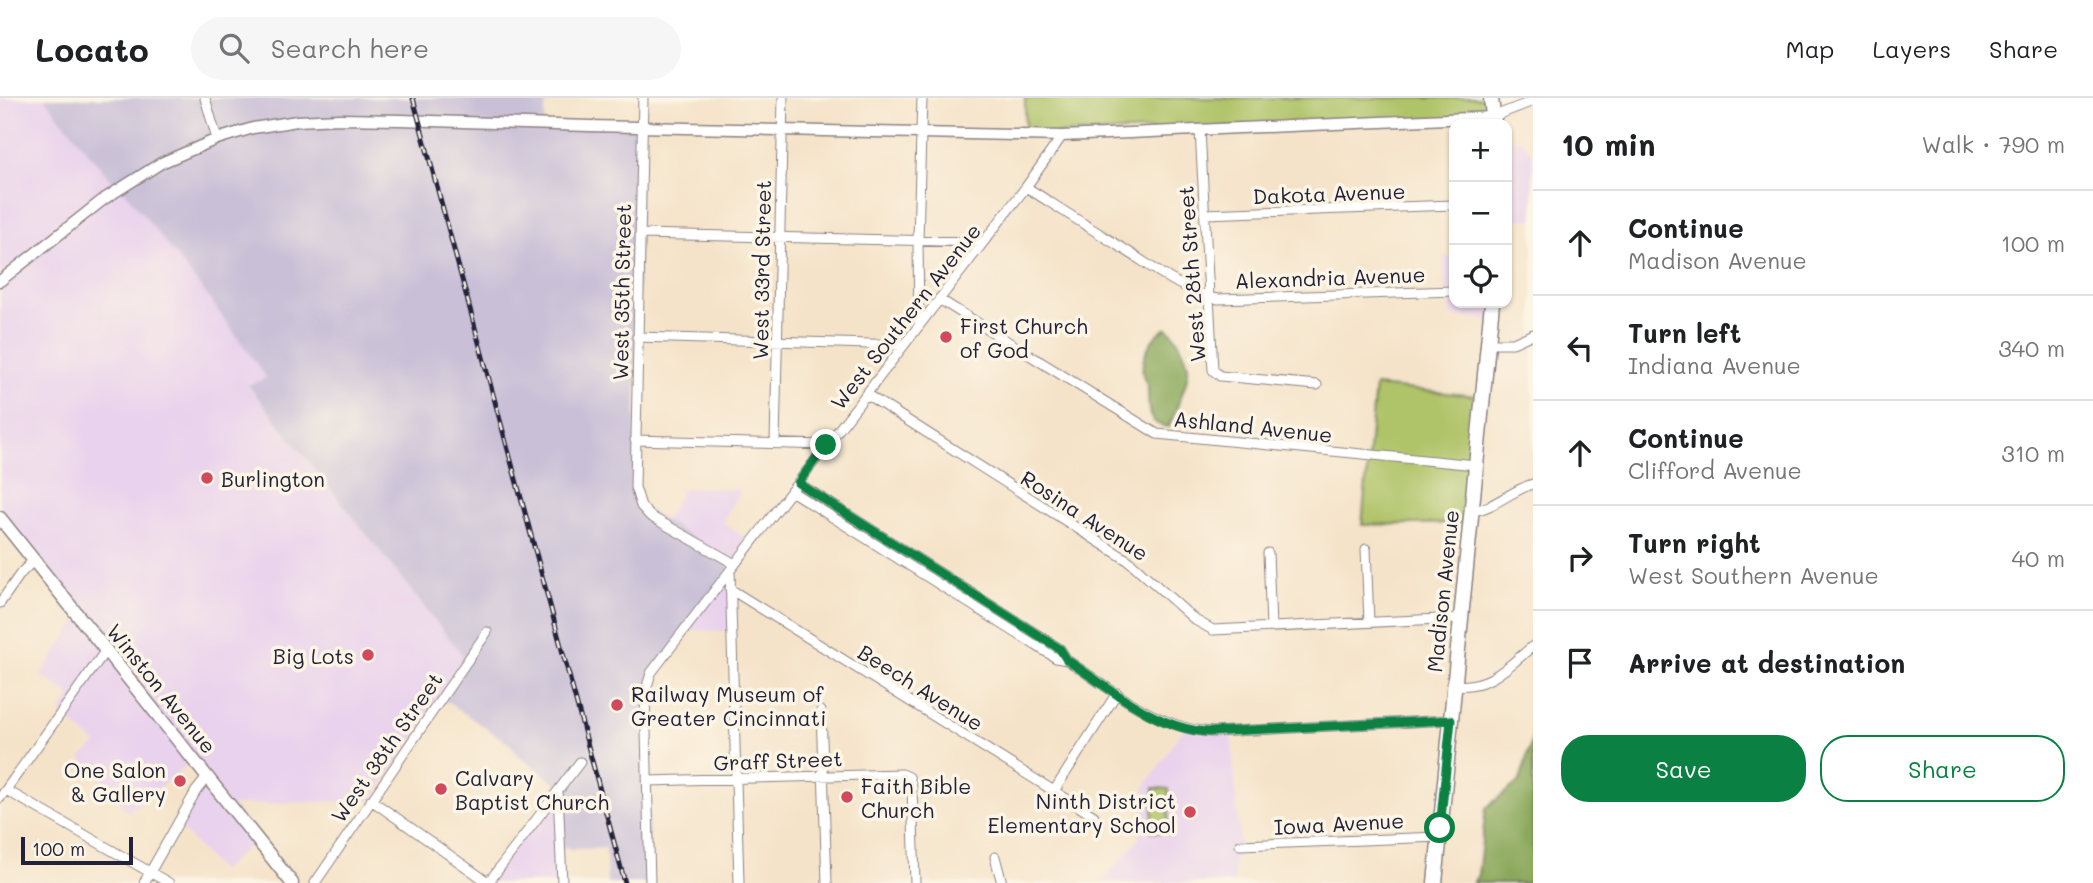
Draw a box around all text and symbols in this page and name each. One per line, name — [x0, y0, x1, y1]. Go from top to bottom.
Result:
search box — [191, 17, 681, 80]
text: Locato — [35, 27, 149, 70]
icon: search — [215, 29, 253, 67]
text: Search here — [271, 31, 429, 65]
text: Map — [1786, 33, 1834, 64]
text: Layers — [1872, 33, 1951, 64]
text: Share — [1989, 33, 2058, 64]
map controls — [1449, 119, 1512, 308]
button: + — [1449, 119, 1512, 182]
text: 10 min — [1561, 124, 1656, 164]
text: Walk · 790 m — [1921, 129, 2065, 159]
street label: Dakota Avenue — [1252, 177, 1406, 209]
street label: West 33rd Street — [746, 180, 776, 360]
button: − — [1449, 182, 1512, 245]
street label: West 28th Street — [1171, 185, 1211, 363]
street label: West 35th Street — [606, 203, 636, 381]
text: Continue — [1628, 211, 1744, 245]
street label: West Southern Avenue — [824, 217, 986, 415]
icon: ahead — [1561, 224, 1599, 262]
text: 100 m — [2001, 228, 2065, 258]
button: locate — [1449, 245, 1512, 308]
text: Madison Avenue — [1628, 245, 1807, 275]
street label: Alexandria Avenue — [1234, 260, 1426, 294]
place label: First Church of God — [960, 312, 1088, 363]
text: Turn left — [1628, 316, 1741, 350]
marker: First Church of God — [938, 329, 954, 345]
icon: left — [1561, 329, 1599, 367]
text: 340 m — [1998, 333, 2065, 363]
text: Indiana Avenue — [1628, 350, 1801, 380]
street label: Ashland Avenue — [1172, 404, 1334, 448]
text: Continue — [1628, 421, 1744, 455]
route end — [810, 429, 841, 460]
icon: ahead — [1561, 434, 1599, 472]
text: 310 m — [2001, 438, 2065, 468]
text: Clifford Avenue — [1628, 455, 1802, 485]
street label: Rosina Avenue — [1016, 464, 1154, 566]
place label: Burlington — [221, 465, 325, 492]
marker: Burlington — [199, 470, 215, 486]
street label: Madison Avenue — [1420, 508, 1464, 674]
text: Turn right — [1628, 526, 1761, 560]
icon: right — [1561, 539, 1599, 577]
text: 40 m — [2012, 543, 2065, 573]
text: West Southern Avenue — [1628, 560, 1879, 590]
street label: Winston Avenue — [101, 618, 223, 758]
street label: Beech Avenue — [853, 638, 989, 736]
place label: Big Lots — [273, 642, 354, 669]
icon: arrive — [1561, 644, 1599, 682]
text: Arrive at destination — [1628, 646, 1905, 680]
marker: Big Lots — [360, 647, 376, 663]
street label: West 38th Street — [324, 667, 448, 827]
place label: Railway Museum of Greater Cincinnati — [631, 680, 827, 731]
marker: Railway Museum of Greater Cincinnati — [609, 697, 625, 713]
button: Save — [1561, 735, 1806, 802]
button: Share — [1820, 735, 2065, 802]
street label: Graff Street — [713, 744, 843, 776]
place label: One Salon & Gallery — [64, 756, 166, 807]
place label: Calvary Baptist Church — [455, 764, 609, 815]
place label: Faith Bible Church — [861, 772, 971, 823]
marker: One Salon & Gallery — [172, 773, 188, 789]
marker: Calvary Baptist Church — [433, 781, 449, 797]
place label: Ninth District Elementary School — [988, 787, 1176, 838]
marker: Faith Bible Church — [839, 789, 855, 805]
marker: Ninth District Elementary School — [1182, 804, 1198, 820]
street label: Iowa Avenue — [1273, 806, 1405, 840]
route start — [1424, 812, 1455, 843]
scale bar — [21, 834, 133, 866]
text: 100 m — [32, 836, 85, 861]

